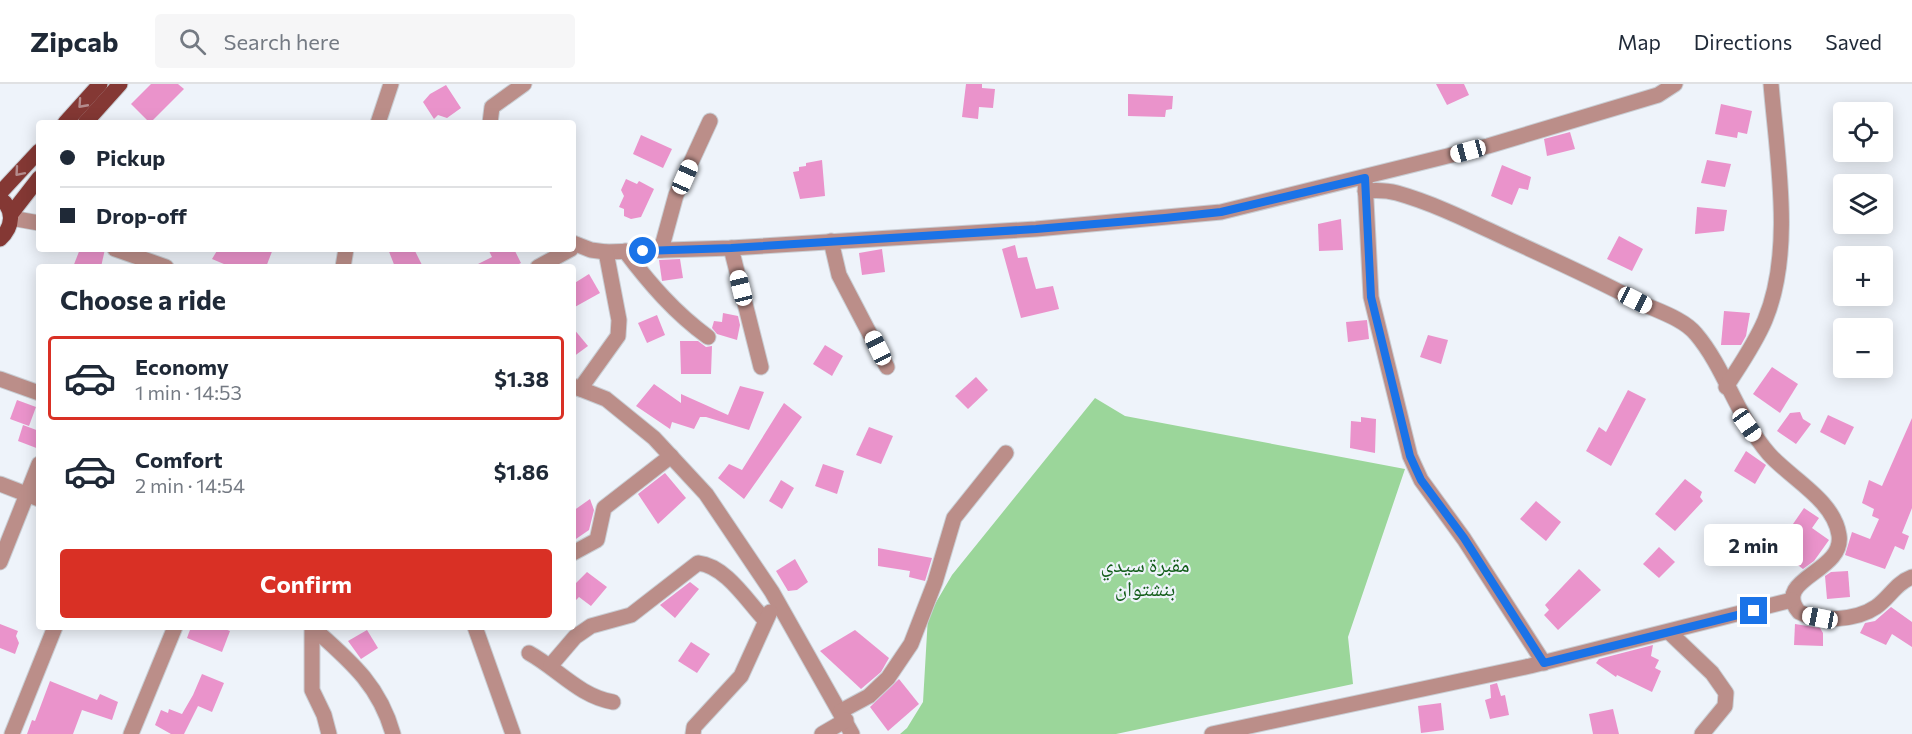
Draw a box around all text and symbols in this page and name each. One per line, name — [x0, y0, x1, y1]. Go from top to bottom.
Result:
search box — [155, 14, 575, 68]
text: Zipcab — [30, 24, 119, 58]
icon: search — [176, 25, 209, 58]
text: Search here — [224, 28, 340, 55]
text: Map — [1618, 29, 1661, 54]
text: Directions — [1694, 29, 1792, 54]
text: Saved — [1825, 29, 1882, 54]
one-way arrow — [78, 97, 89, 107]
map controls — [1833, 102, 1893, 378]
button: locate — [1833, 102, 1893, 162]
car — [1448, 138, 1488, 164]
text: Pickup — [96, 144, 165, 171]
car — [669, 157, 701, 197]
one-way arrow — [16, 165, 27, 176]
button: layers — [1833, 174, 1893, 234]
text: Drop-off — [96, 202, 187, 229]
route start — [629, 237, 656, 264]
button: + — [1833, 246, 1893, 306]
car — [728, 268, 754, 308]
text: Choose a ride — [60, 283, 226, 316]
car — [1615, 284, 1655, 316]
button: − — [1833, 318, 1893, 378]
car — [862, 328, 894, 368]
icon: car — [63, 351, 117, 405]
text: Economy — [135, 353, 229, 380]
text: $1.38 — [494, 365, 549, 392]
text: 1 min · 14:53 — [135, 380, 242, 404]
car — [1729, 405, 1765, 445]
icon: car — [63, 444, 117, 498]
text: Comfort — [135, 446, 223, 473]
text: $1.86 — [494, 458, 549, 485]
text: 2 min · 14:54 — [135, 473, 245, 497]
callout: 2 min — [1704, 524, 1804, 566]
text: 2 min — [1729, 533, 1778, 557]
button: Confirm — [60, 549, 552, 618]
park label: مقبرة سيدي بنشتوان — [1100, 551, 1190, 601]
route end — [1740, 597, 1767, 624]
car — [1801, 606, 1839, 630]

